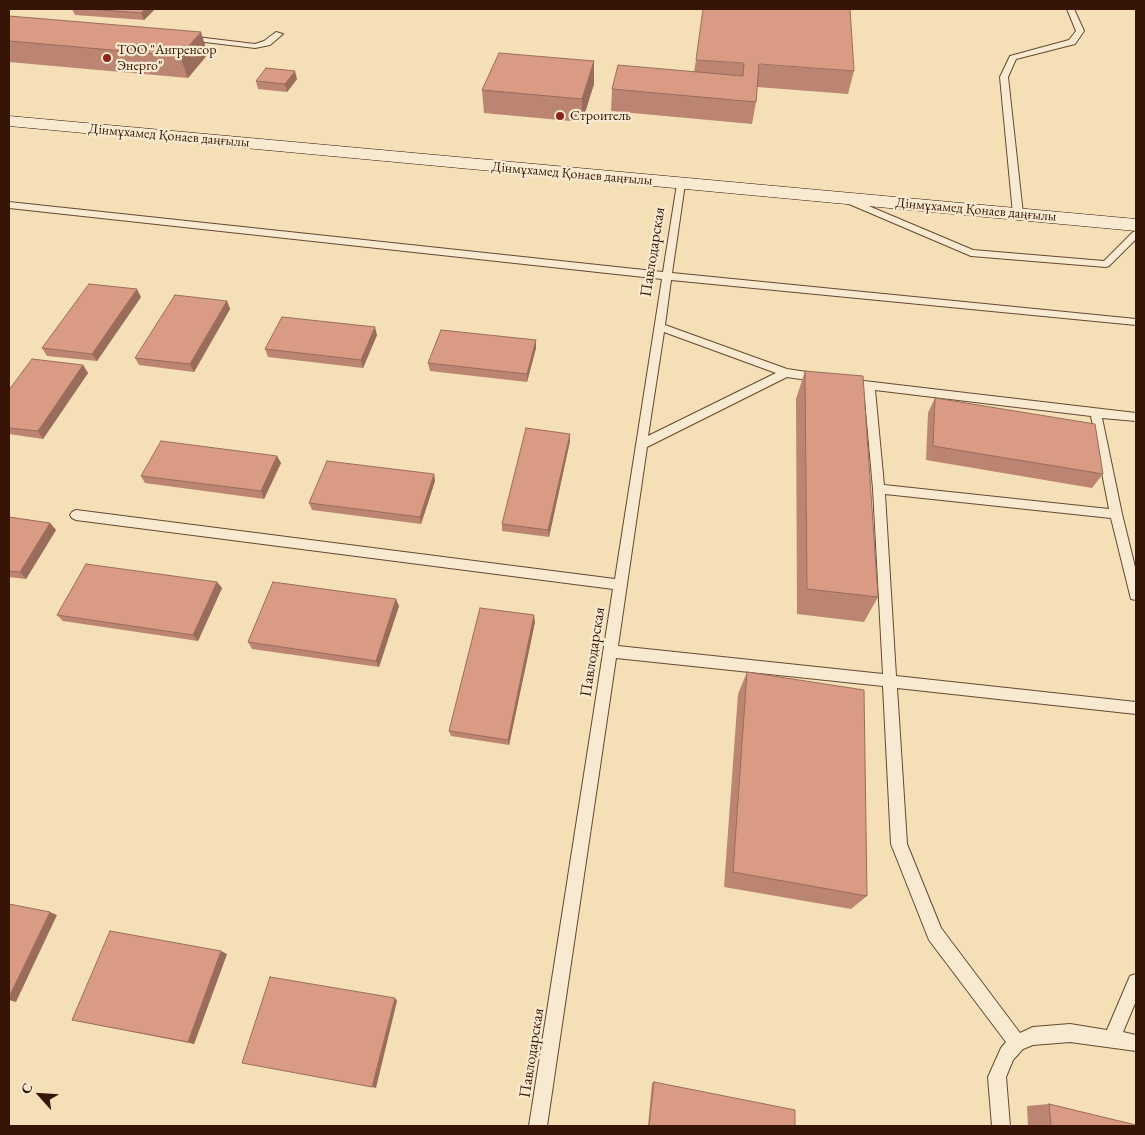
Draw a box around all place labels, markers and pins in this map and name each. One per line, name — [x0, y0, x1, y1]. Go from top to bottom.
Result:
place label: ТОО "Ангренсор Энерго" — [117, 42, 216, 74]
marker: ТОО "Ангренсор Энерго" — [101, 52, 113, 64]
place label: Строитель — [570, 108, 631, 124]
marker: Строитель — [554, 110, 566, 122]

